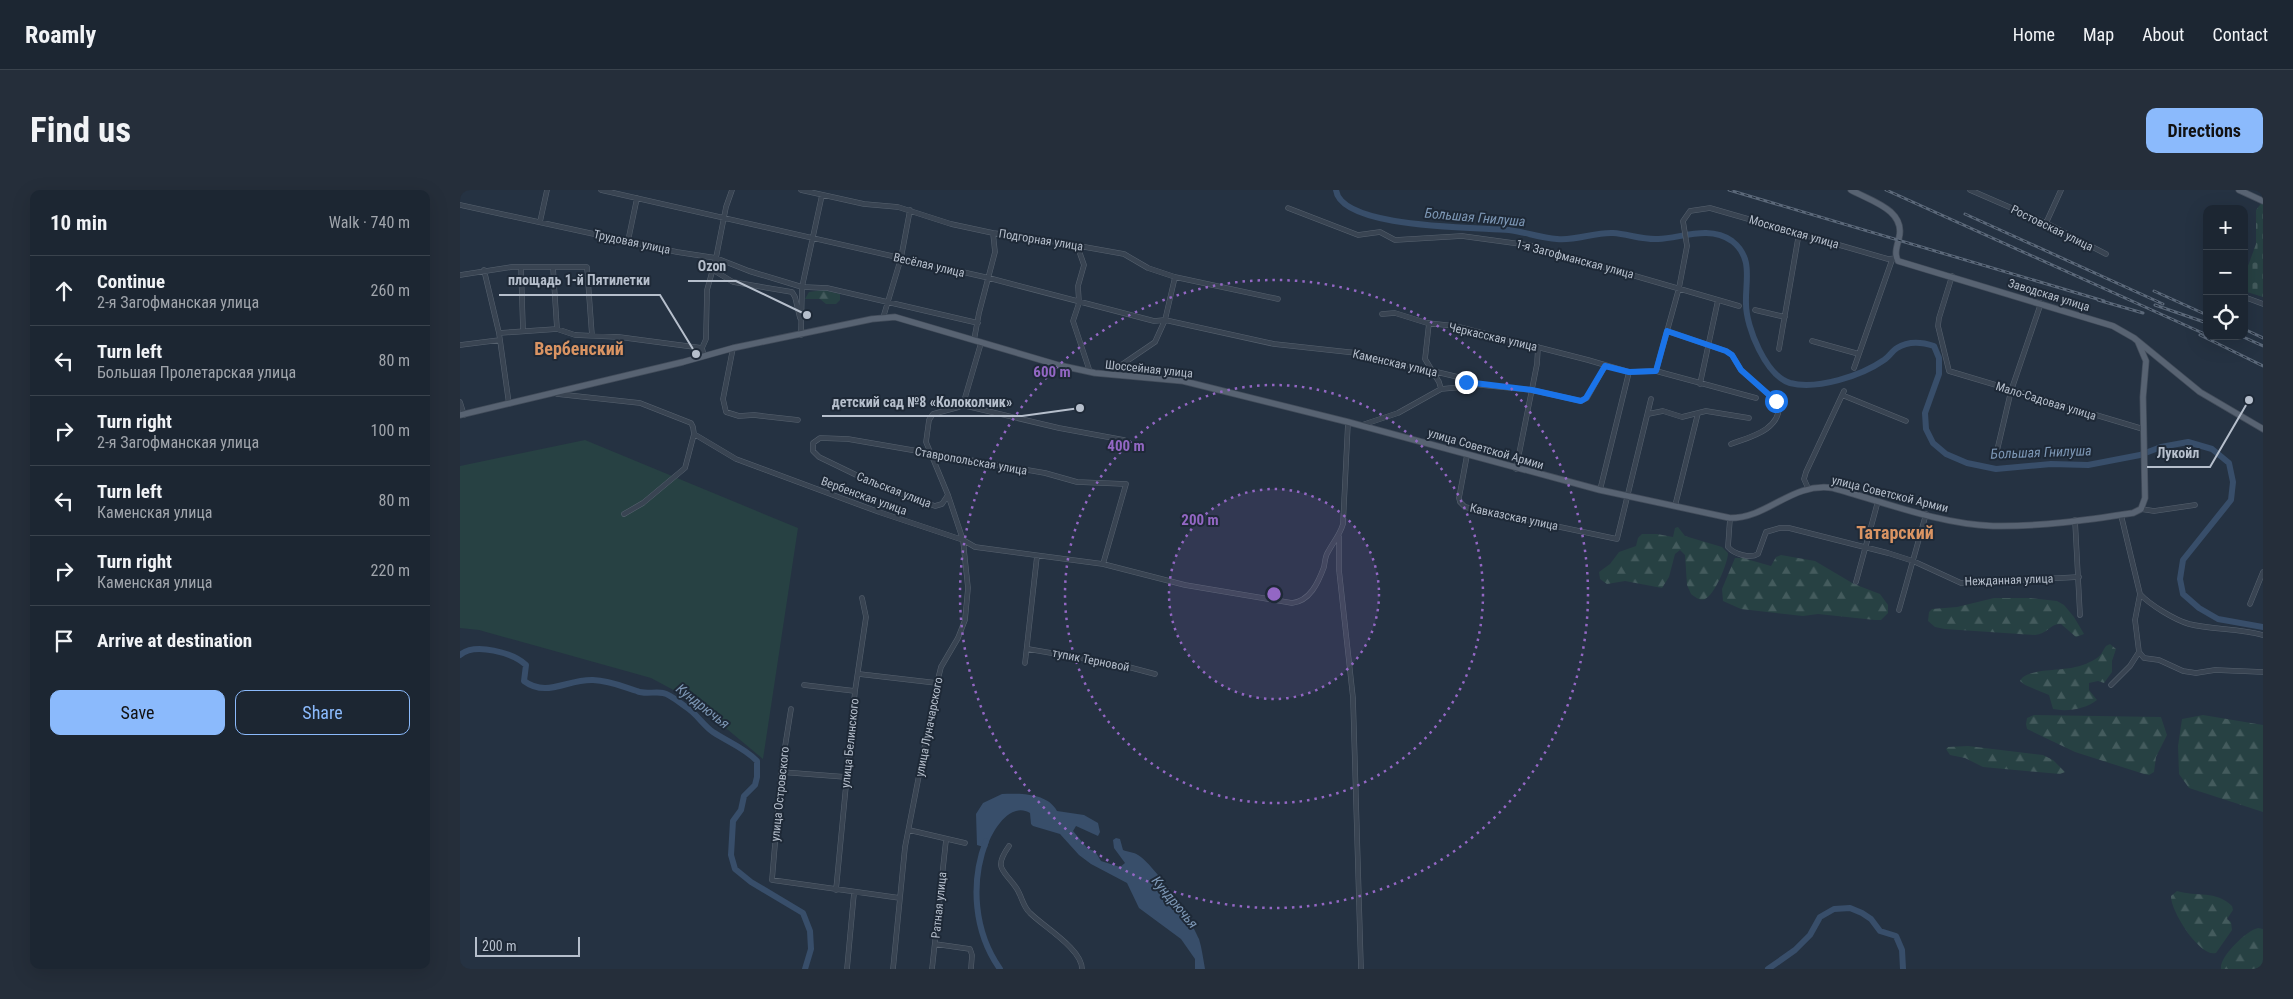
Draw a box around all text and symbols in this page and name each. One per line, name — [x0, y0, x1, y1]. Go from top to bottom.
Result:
text: Roamly — [25, 21, 96, 49]
text: Home — [2013, 24, 2055, 45]
text: Map — [2083, 24, 2114, 45]
text: About — [2142, 24, 2184, 45]
text: Contact — [2212, 24, 2268, 45]
button: Directions — [2146, 108, 2263, 153]
text: Find us — [30, 110, 131, 151]
street label: Ростовская улица — [2009, 202, 2096, 254]
water label: Большая Гнилуша — [1424, 205, 1526, 229]
map controls — [2203, 205, 2248, 340]
button: + — [2203, 205, 2248, 250]
text: 10 min — [50, 211, 107, 235]
street label: Московская улица — [1747, 212, 1841, 252]
text: Walk · 740 m — [329, 213, 410, 232]
street label: Подгорная улица — [998, 226, 1084, 254]
street label: Трудовая улица — [592, 227, 672, 257]
street label: 1-я Загофманская улица — [1514, 237, 1636, 282]
street label: Весёлая улица — [892, 250, 966, 280]
button: − — [2203, 250, 2248, 295]
callout: Ozon — [688, 252, 736, 281]
text: Ozon — [698, 258, 726, 274]
callout: площадь 1-й Пятилетки — [499, 266, 660, 295]
text: Continue — [97, 270, 165, 293]
text: площадь 1-й Пятилетки — [508, 272, 650, 288]
street label: Заводская улица — [2006, 276, 2092, 314]
icon: ahead — [50, 277, 78, 305]
text: 260 m — [371, 281, 410, 300]
text: 2-я Загофманская улица — [97, 293, 259, 312]
button: locate — [2203, 295, 2248, 340]
street label: Черкасская улица — [1447, 320, 1539, 354]
district label: Вербенский — [534, 338, 624, 359]
text: Turn left — [97, 340, 162, 363]
street label: Каменская улица — [1351, 346, 1439, 380]
icon: left — [50, 347, 78, 375]
text: 80 m — [378, 351, 410, 370]
street label: Шоссейная улица — [1104, 357, 1194, 381]
text: Большая Пролетарская улица — [97, 363, 296, 382]
text: 600 m — [1033, 363, 1071, 381]
route end — [1455, 371, 1478, 394]
street label: Мало-Садовая улица — [1994, 379, 2098, 423]
callout: детский сад №8 «Колоколчик» — [822, 387, 1022, 416]
route start — [1765, 390, 1788, 413]
text: детский сад №8 «Колоколчик» — [832, 394, 1012, 410]
text: Turn right — [97, 410, 172, 433]
icon: right — [50, 417, 78, 445]
text: 100 m — [371, 421, 410, 440]
street label: улица Советской Армии — [1427, 426, 1545, 472]
text: 2-я Загофманская улица — [97, 433, 259, 452]
text: 400 m — [1107, 437, 1145, 455]
callout: Лукойл — [2147, 438, 2210, 467]
water label: Большая Гнилуша — [1990, 442, 2092, 462]
street label: Ставропольская улица — [914, 444, 1029, 478]
text: Лукойл — [2157, 445, 2199, 461]
street label: Сальская улица — [855, 469, 934, 511]
street label: улица Советской Армии — [1830, 473, 1950, 515]
street label: Вербенская улица — [819, 474, 909, 518]
text: Turn left — [97, 480, 162, 503]
icon: left — [50, 487, 78, 515]
text: 80 m — [378, 491, 410, 510]
street label: Кавказская улица — [1469, 501, 1560, 533]
text: Каменская улица — [97, 503, 212, 522]
text: 200 m — [1181, 511, 1219, 529]
district label: Татарский — [1856, 522, 1934, 543]
text: Turn right — [97, 550, 172, 573]
icon: right — [50, 557, 78, 585]
text: 220 m — [371, 561, 410, 580]
street label: Нежданная улица — [1964, 571, 2054, 589]
text: Каменская улица — [97, 573, 212, 592]
centre of rings — [1265, 585, 1283, 603]
icon: arrive — [50, 627, 78, 655]
text: Arrive at destination — [97, 629, 252, 652]
street label: тупик Терновой — [1051, 646, 1131, 674]
street label: улица Луначарского — [912, 676, 946, 778]
water label: Кундрючья — [673, 680, 733, 732]
button: Save — [50, 690, 225, 735]
button: Share — [235, 690, 410, 735]
street label: улица Белинского — [838, 698, 862, 788]
street label: улица Островского — [768, 746, 792, 842]
street label: Ратная улица — [929, 871, 949, 939]
water label: Кундрючья — [1149, 873, 1202, 932]
scale bar — [475, 934, 580, 957]
text: 200 m — [482, 938, 517, 954]

